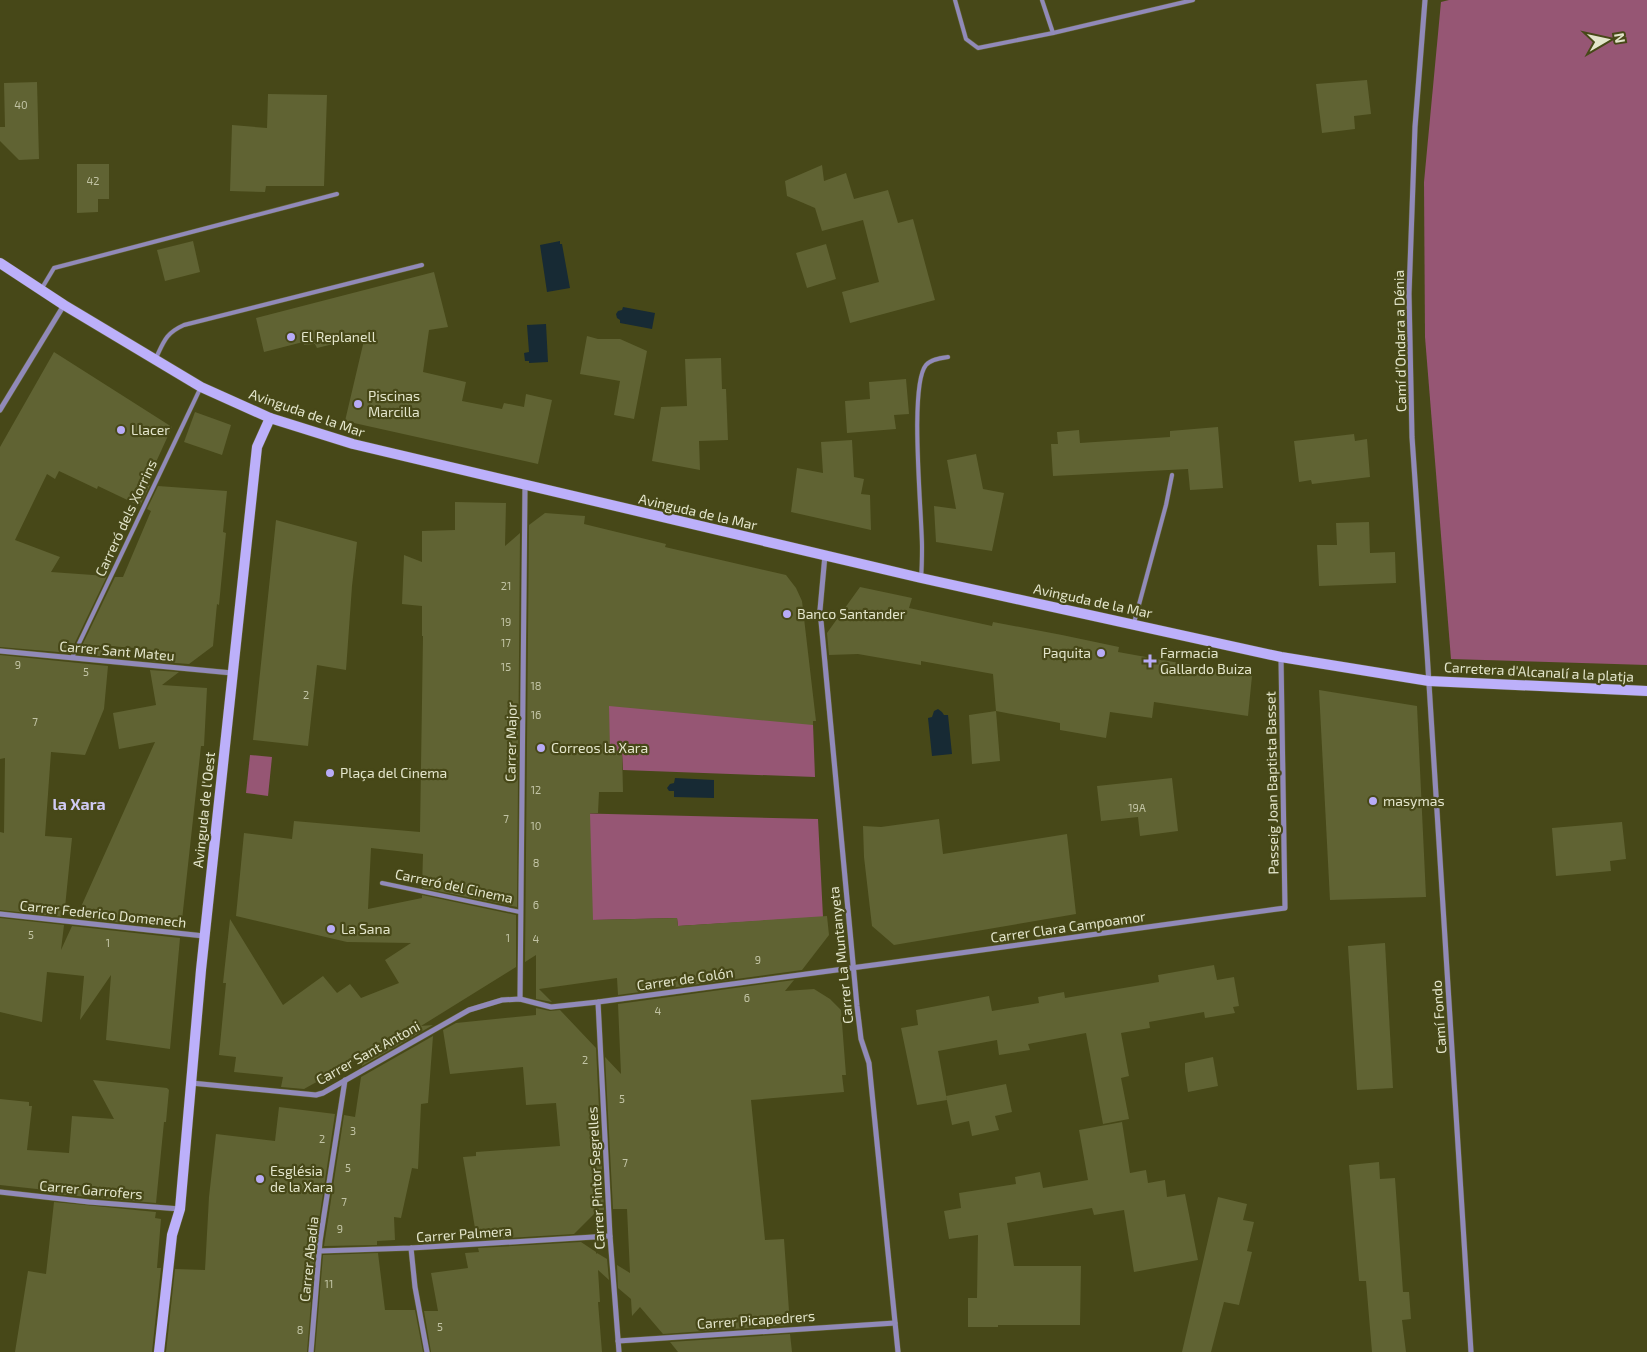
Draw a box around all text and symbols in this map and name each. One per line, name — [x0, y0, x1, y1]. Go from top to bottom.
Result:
north arrow — [1582, 15, 1632, 65]
text: N — [1611, 32, 1630, 44]
house number: 40 — [14, 98, 28, 111]
house number: 42 — [87, 174, 99, 187]
street label: Camí d’Ondara a Dénia — [1390, 270, 1409, 412]
place label: El Replanell — [301, 328, 377, 345]
marker: El Replanell — [285, 331, 297, 343]
street label: Avinguda de la Mar — [247, 385, 368, 440]
place label: Piscinas Marcilla — [368, 387, 420, 420]
marker: Piscinas Marcilla — [352, 398, 364, 410]
place label: Llacer — [131, 421, 170, 438]
marker: Llacer — [115, 424, 127, 436]
street label: Carreró dels Xorrins — [91, 457, 160, 579]
street label: Avinguda de la Mar — [637, 490, 759, 534]
house number: 21 — [501, 579, 511, 592]
street label: Avinguda de la Mar — [1032, 580, 1155, 622]
place label: Banco Santander — [797, 605, 906, 622]
marker: Banco Santander — [781, 608, 793, 620]
house number: 19 — [501, 615, 511, 628]
house number: 17 — [501, 636, 511, 649]
street label: Carrer Sant Mateu — [59, 637, 175, 664]
place label: Paquita — [1043, 644, 1091, 661]
place label: Farmacia Gallardo Buiza — [1160, 644, 1252, 677]
marker: Paquita — [1095, 647, 1107, 659]
marker: Farmacia Gallardo Buiza — [1144, 655, 1156, 667]
house number: 9 — [15, 658, 21, 671]
street label: Carretera d'Alcanalí a la platja — [1444, 658, 1634, 685]
house number: 15 — [501, 660, 511, 673]
house number: 5 — [83, 665, 89, 678]
house number: 18 — [530, 679, 542, 692]
house number: 2 — [303, 688, 309, 701]
street label: Passeig Joan Baptista Basset — [1261, 691, 1282, 875]
street label: Carrer Major — [501, 702, 520, 782]
house number: 16 — [531, 708, 541, 721]
house number: 7 — [32, 715, 38, 728]
place label: Correos la Xara — [551, 739, 648, 756]
marker: Correos la Xara — [535, 742, 547, 754]
street label: Avinguda de l'Oest — [189, 751, 218, 869]
place label: Plaça del Cinema — [340, 764, 447, 782]
marker: Plaça del Cinema — [324, 767, 336, 779]
house number: 12 — [531, 783, 541, 796]
place label: masymas — [1383, 792, 1445, 809]
district label: la Xara — [52, 794, 106, 813]
marker: masymas — [1367, 795, 1379, 807]
house number: 19A — [1128, 801, 1146, 814]
house number: 7 — [503, 812, 509, 825]
house number: 10 — [530, 819, 542, 832]
house number: 8 — [533, 856, 539, 869]
street label: Carreró del Cinema — [394, 865, 515, 906]
street label: Carrer La Muntanyeta — [825, 885, 856, 1025]
street label: Carrer Federico Domenech — [19, 896, 187, 931]
house number: 6 — [533, 898, 539, 911]
street label: Carrer Clara Campoamor — [989, 907, 1147, 946]
place label: La Sana — [341, 920, 390, 937]
marker: La Sana — [325, 923, 337, 935]
house number: 5 — [28, 928, 34, 941]
house number: 1 — [506, 931, 510, 944]
house number: 4 — [533, 932, 540, 945]
house number: 1 — [106, 936, 110, 949]
house number: 9 — [755, 953, 761, 966]
street label: Carrer de Colón — [635, 963, 734, 994]
street label: Camí Fondo — [1427, 980, 1450, 1054]
house number: 6 — [744, 991, 750, 1004]
house number: 4 — [655, 1004, 662, 1017]
street label: Carrer Sant Antoni — [313, 1017, 423, 1088]
house number: 2 — [582, 1053, 588, 1066]
house number: 5 — [619, 1092, 625, 1105]
street label: Carrer Pintor Segrelles — [583, 1106, 608, 1250]
house number: 3 — [350, 1124, 356, 1137]
house number: 2 — [319, 1132, 325, 1145]
house number: 7 — [622, 1156, 628, 1169]
house number: 5 — [345, 1161, 351, 1174]
place label: Església de la Xara — [270, 1162, 333, 1195]
marker: Església de la Xara — [254, 1173, 266, 1185]
street label: Carrer Garrofers — [39, 1177, 143, 1202]
house number: 7 — [341, 1195, 347, 1208]
street label: Carrer Abadia — [296, 1215, 321, 1303]
house number: 9 — [337, 1222, 343, 1235]
street label: Carrer Palmera — [416, 1222, 512, 1245]
house number: 11 — [325, 1277, 333, 1290]
street label: Carrer Picapedrers — [696, 1307, 816, 1332]
house number: 5 — [437, 1320, 443, 1333]
house number: 8 — [297, 1323, 303, 1336]

